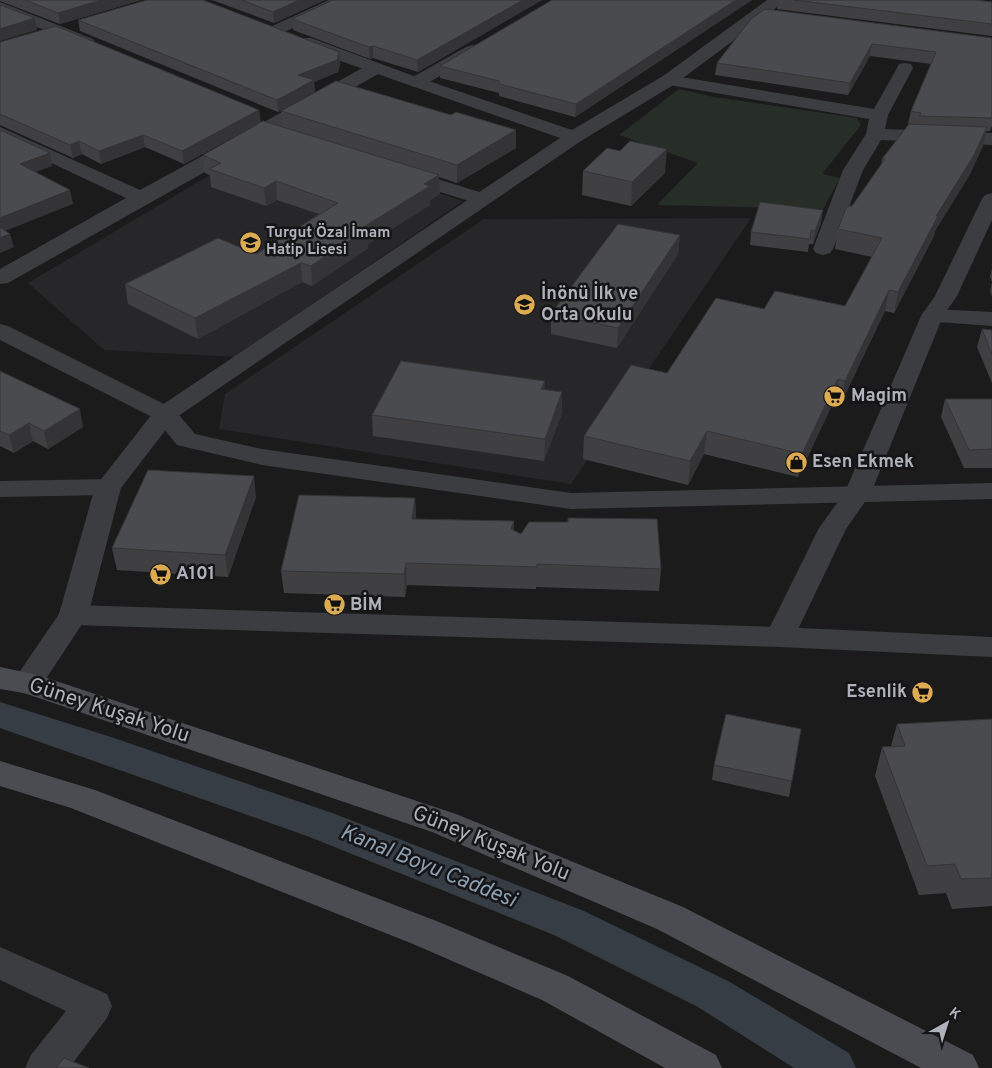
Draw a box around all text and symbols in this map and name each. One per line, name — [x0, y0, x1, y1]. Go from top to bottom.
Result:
place label: Turgut Özal İmam Hatip Lisesi — [266, 222, 390, 260]
school or university icon: Turgut Özal İmam Hatip Lisesi — [238, 230, 262, 254]
place label: İnönü İlk ve Orta Okulu — [541, 281, 638, 327]
school or university icon: İnönü İlk ve Orta Okulu — [513, 292, 537, 316]
supermarket icon: Magim — [823, 384, 847, 408]
place label: Magim — [851, 385, 907, 408]
shop icon: Esen Ekmek — [784, 450, 808, 474]
place label: Esen Ekmek — [812, 451, 914, 474]
supermarket icon: A101 — [148, 562, 172, 586]
place label: A101 — [176, 563, 215, 586]
place label: BİM — [350, 592, 382, 617]
supermarket icon: BİM — [322, 593, 346, 617]
street label: Güney Kuşak Yolu — [25, 672, 193, 750]
supermarket icon: Esenlik — [911, 680, 935, 704]
place label: Esenlik — [846, 681, 907, 704]
street label: Güney Kuşak Yolu — [408, 800, 574, 888]
water label: Kanal Boyu Caddesi — [336, 819, 521, 915]
north arrow — [922, 998, 972, 1048]
text: K — [945, 1004, 964, 1024]

